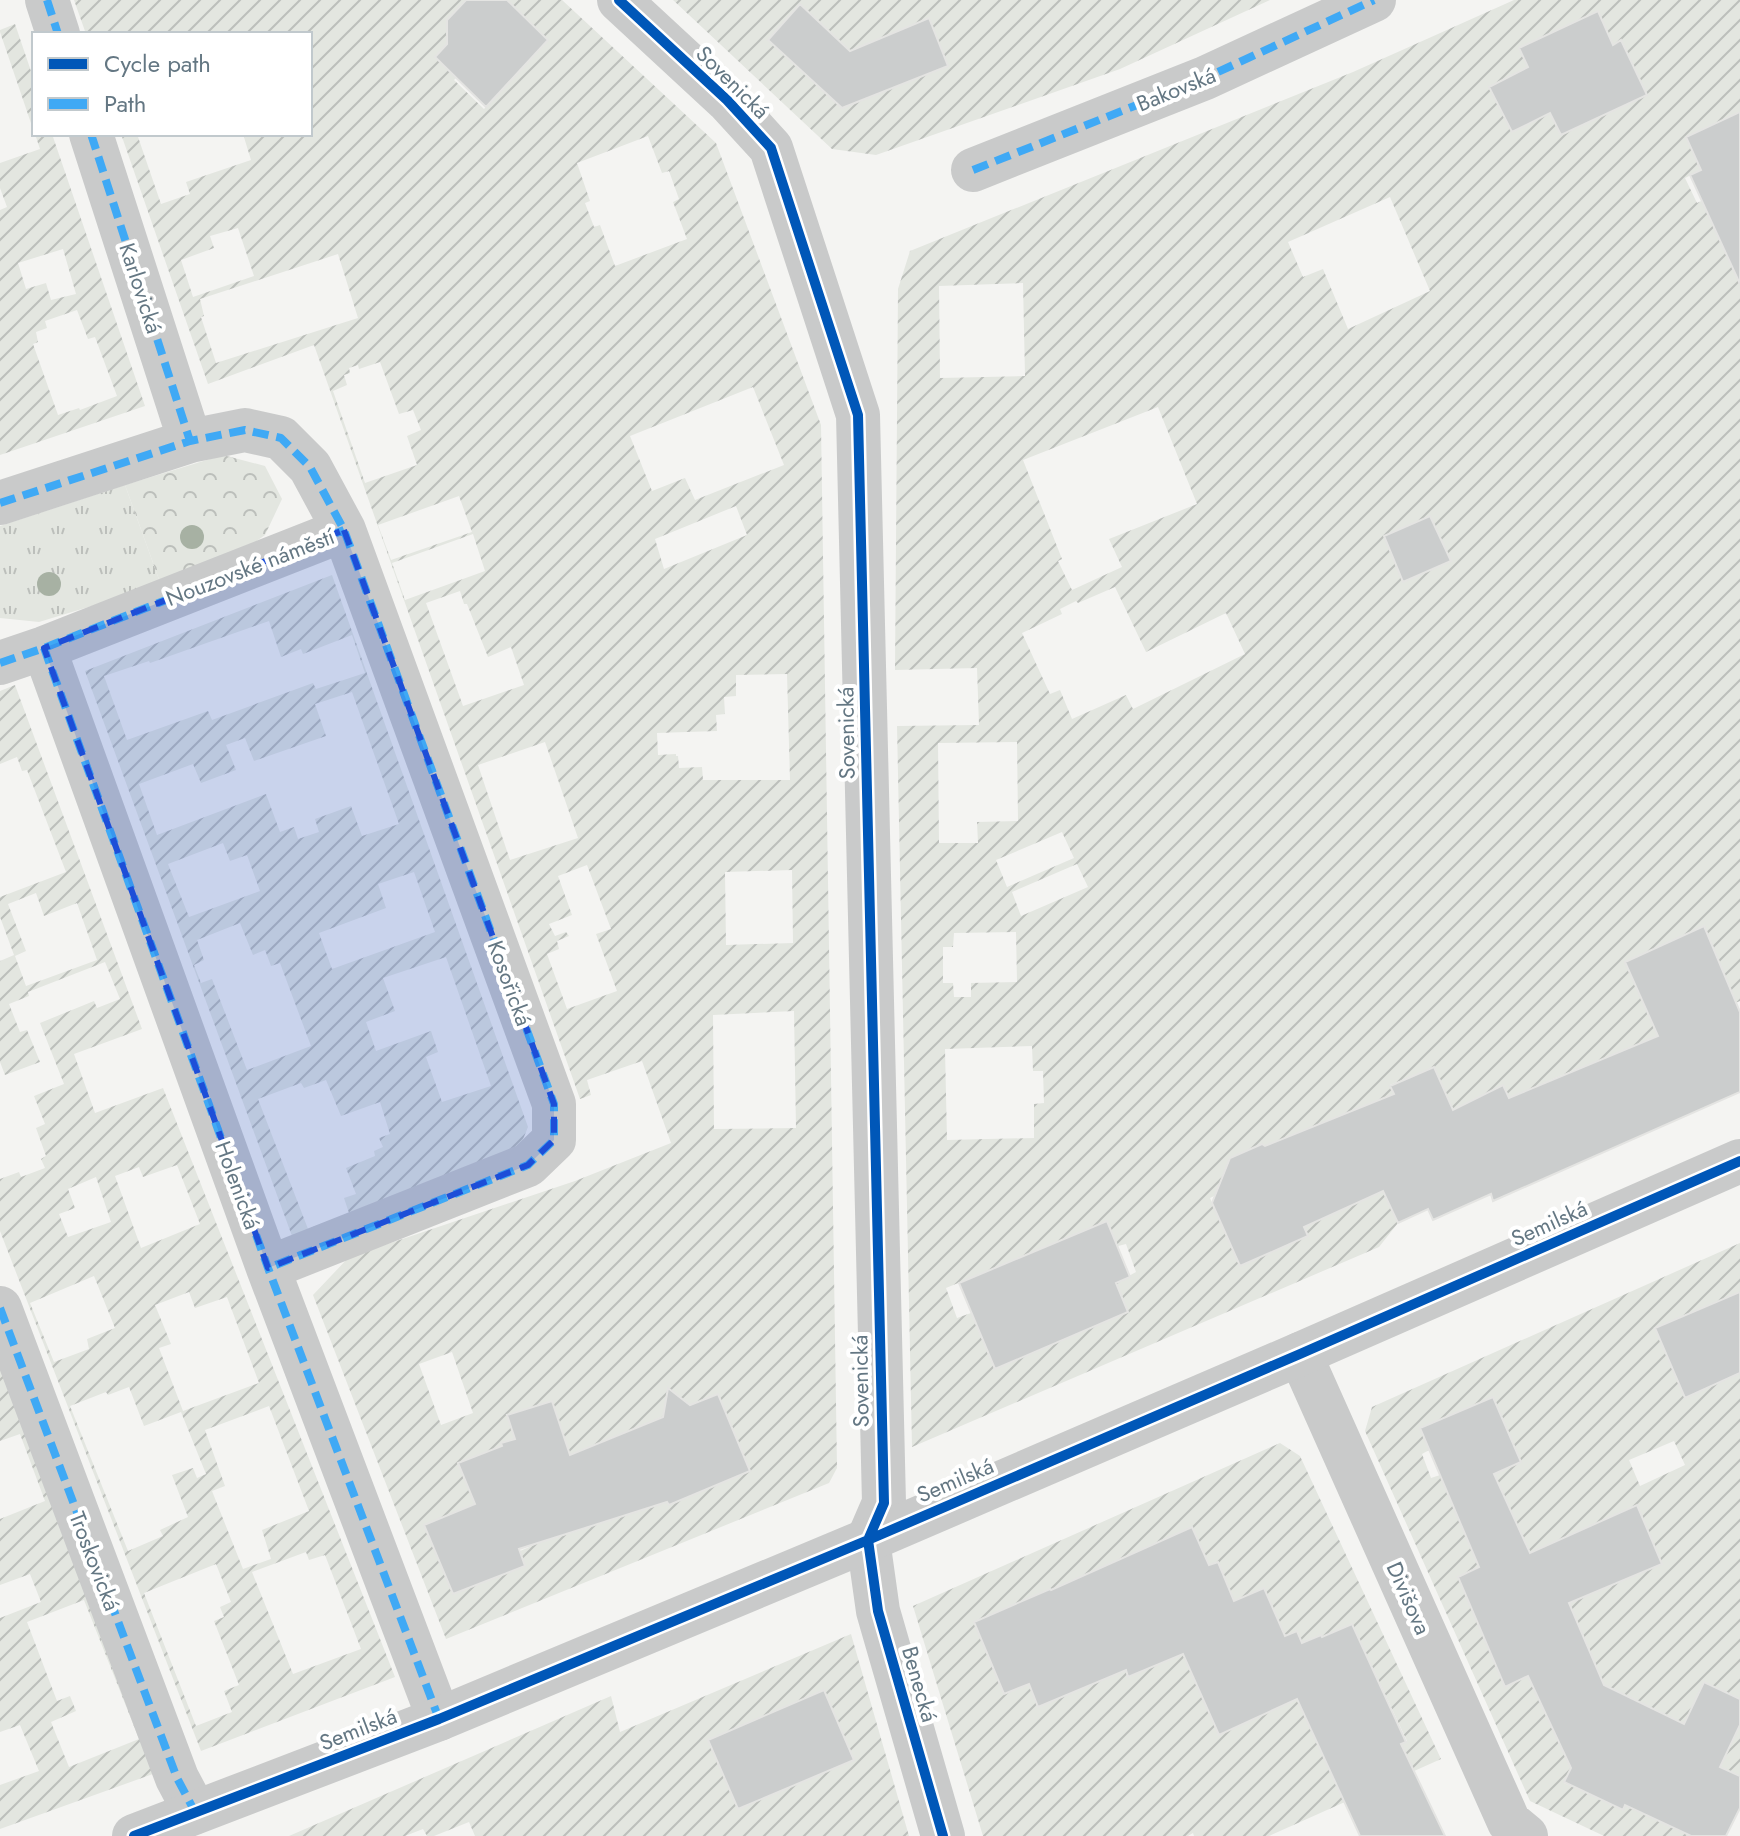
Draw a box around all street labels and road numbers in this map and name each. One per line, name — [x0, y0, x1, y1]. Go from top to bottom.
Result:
street label: Sovenická — [689, 38, 777, 126]
street label: Bakovská — [1132, 59, 1220, 119]
street label: Karlovická — [111, 239, 171, 337]
street label: Nouzovské náměstí — [161, 520, 340, 614]
street label: Sovenická — [829, 686, 863, 780]
street label: Kosořická — [480, 936, 540, 1030]
street label: Holenická — [207, 1136, 269, 1234]
street label: Semilská — [1506, 1192, 1592, 1254]
street label: Sovenická — [843, 1334, 877, 1428]
street label: Semilská — [912, 1450, 998, 1510]
street label: Troskovická — [61, 1507, 129, 1615]
street label: Divišova — [1379, 1556, 1439, 1640]
street label: Benecká — [894, 1642, 946, 1726]
street label: Semilská — [315, 1700, 401, 1758]

